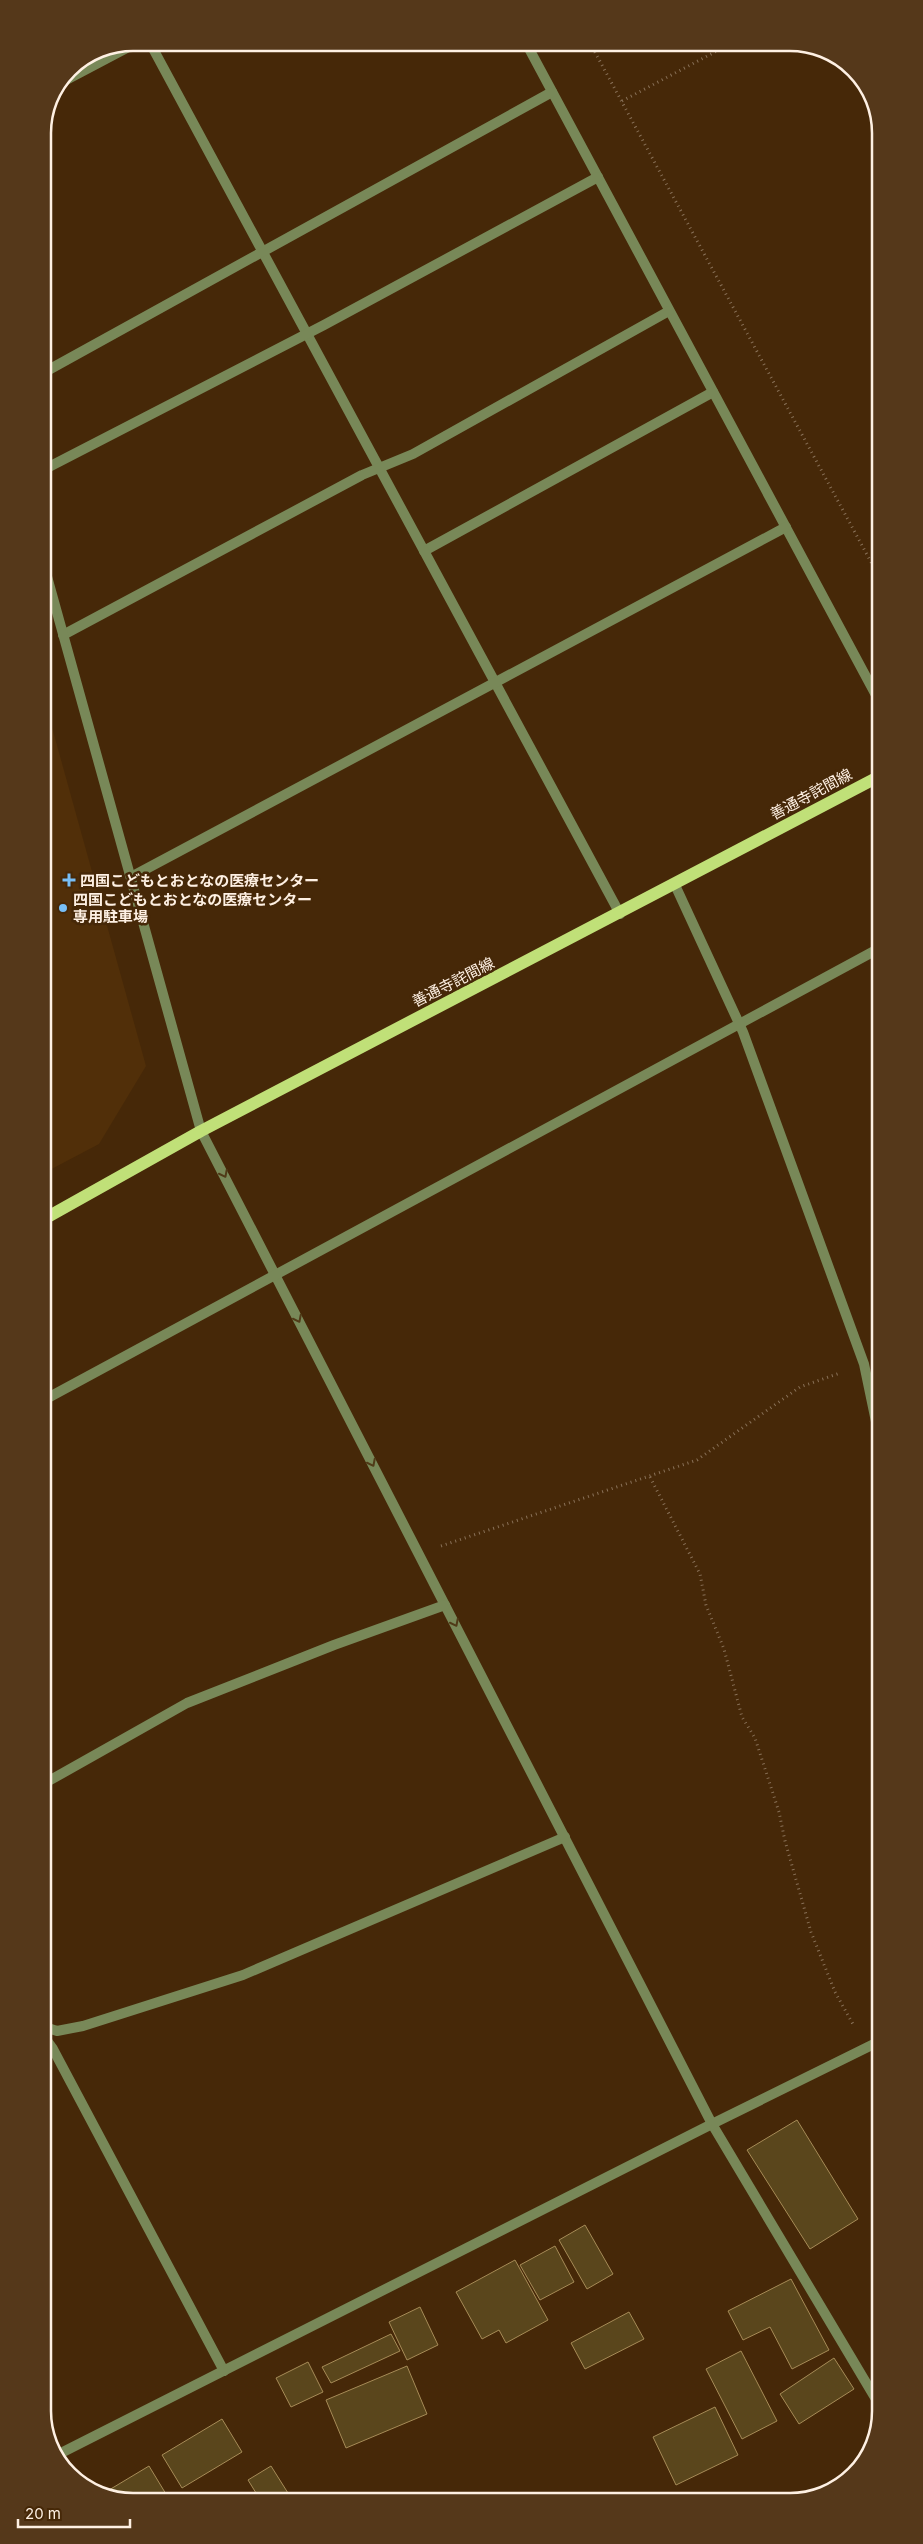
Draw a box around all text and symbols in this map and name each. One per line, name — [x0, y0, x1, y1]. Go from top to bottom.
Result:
street label: 善通寺詫間線 — [767, 764, 855, 824]
place label: 四国こどもとおとなの医療センター — [80, 871, 319, 890]
marker: 四国こどもとおとなの医療センター — [62, 873, 76, 887]
place label: 四国こどもとおとなの医療センター 専用駐車場 — [73, 890, 312, 926]
marker: 四国こどもとおとなの医療センター 専用駐車場 — [57, 902, 69, 914]
street label: 善通寺詫間線 — [409, 953, 497, 1011]
one-way arrow — [218, 1169, 228, 1178]
one-way arrow — [292, 1313, 302, 1322]
one-way arrow — [366, 1458, 376, 1467]
one-way arrow — [449, 1618, 459, 1627]
scale bar — [18, 2496, 130, 2528]
text: 20 m — [25, 2504, 61, 2523]

